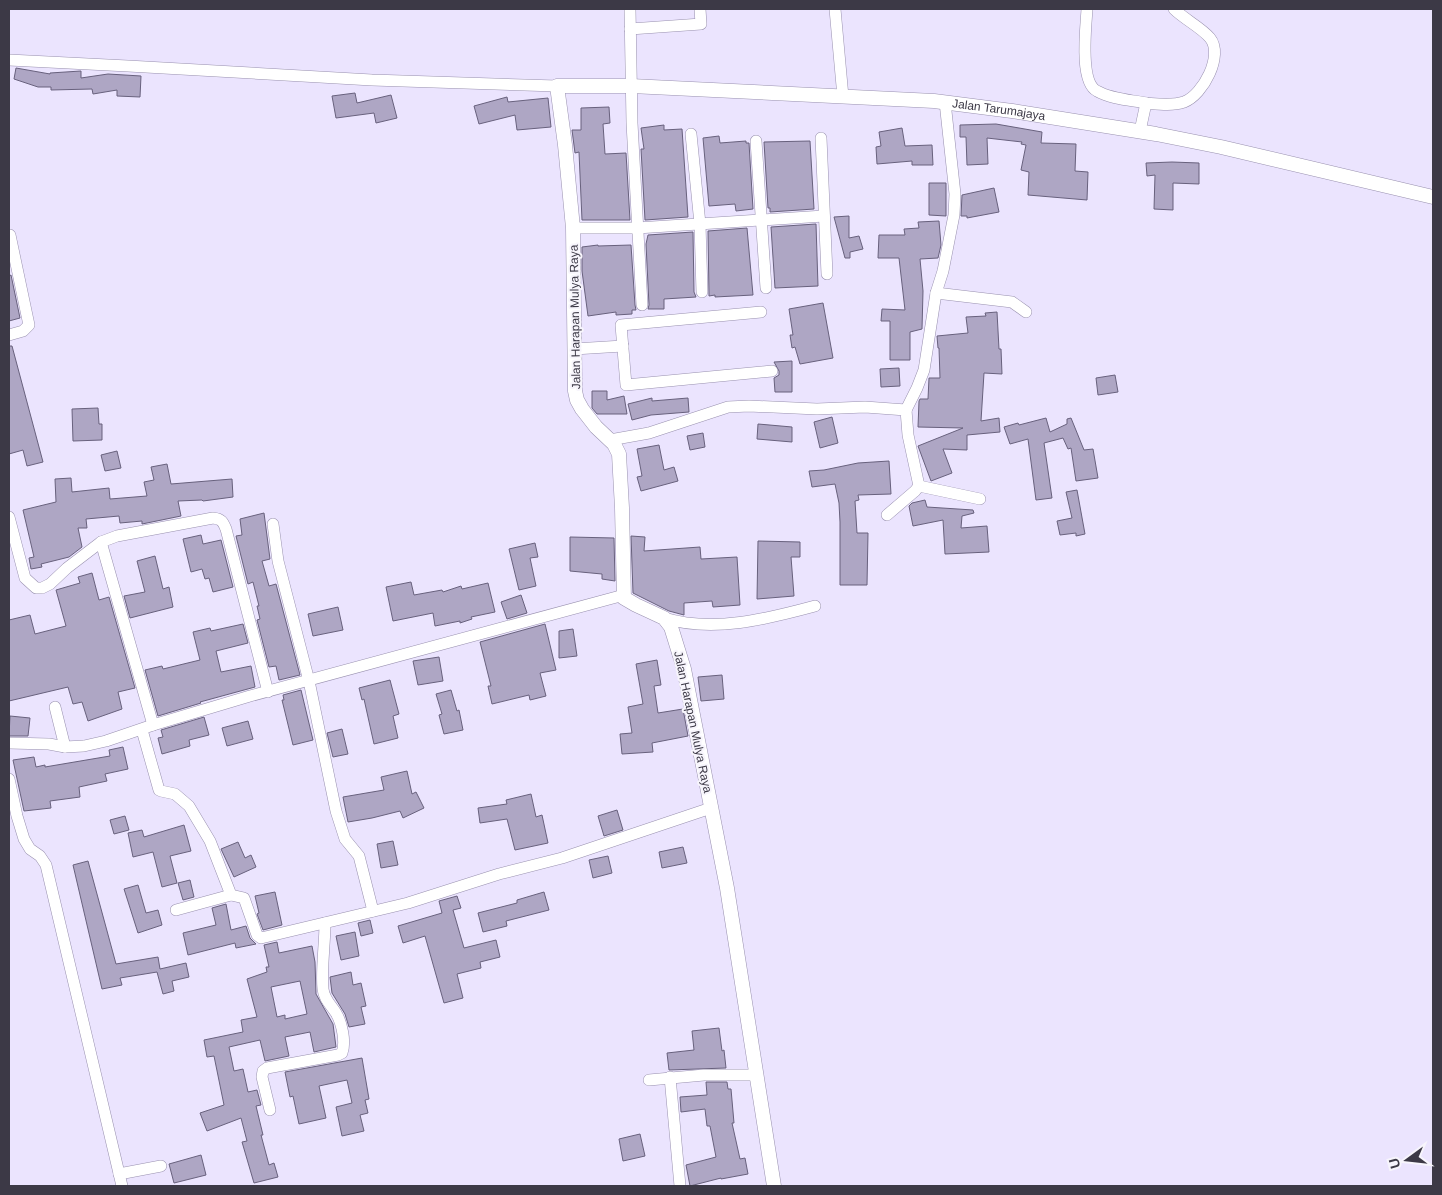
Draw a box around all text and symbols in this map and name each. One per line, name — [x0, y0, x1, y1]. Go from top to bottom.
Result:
street label: Jalan Tarumajaya — [951, 96, 1047, 123]
street label: Jalan Harapan Mulya Raya — [567, 244, 583, 389]
street label: Jalan Harapan Mulya Raya — [671, 650, 715, 795]
north arrow — [1382, 1135, 1432, 1185]
text: U — [1385, 1156, 1403, 1170]

